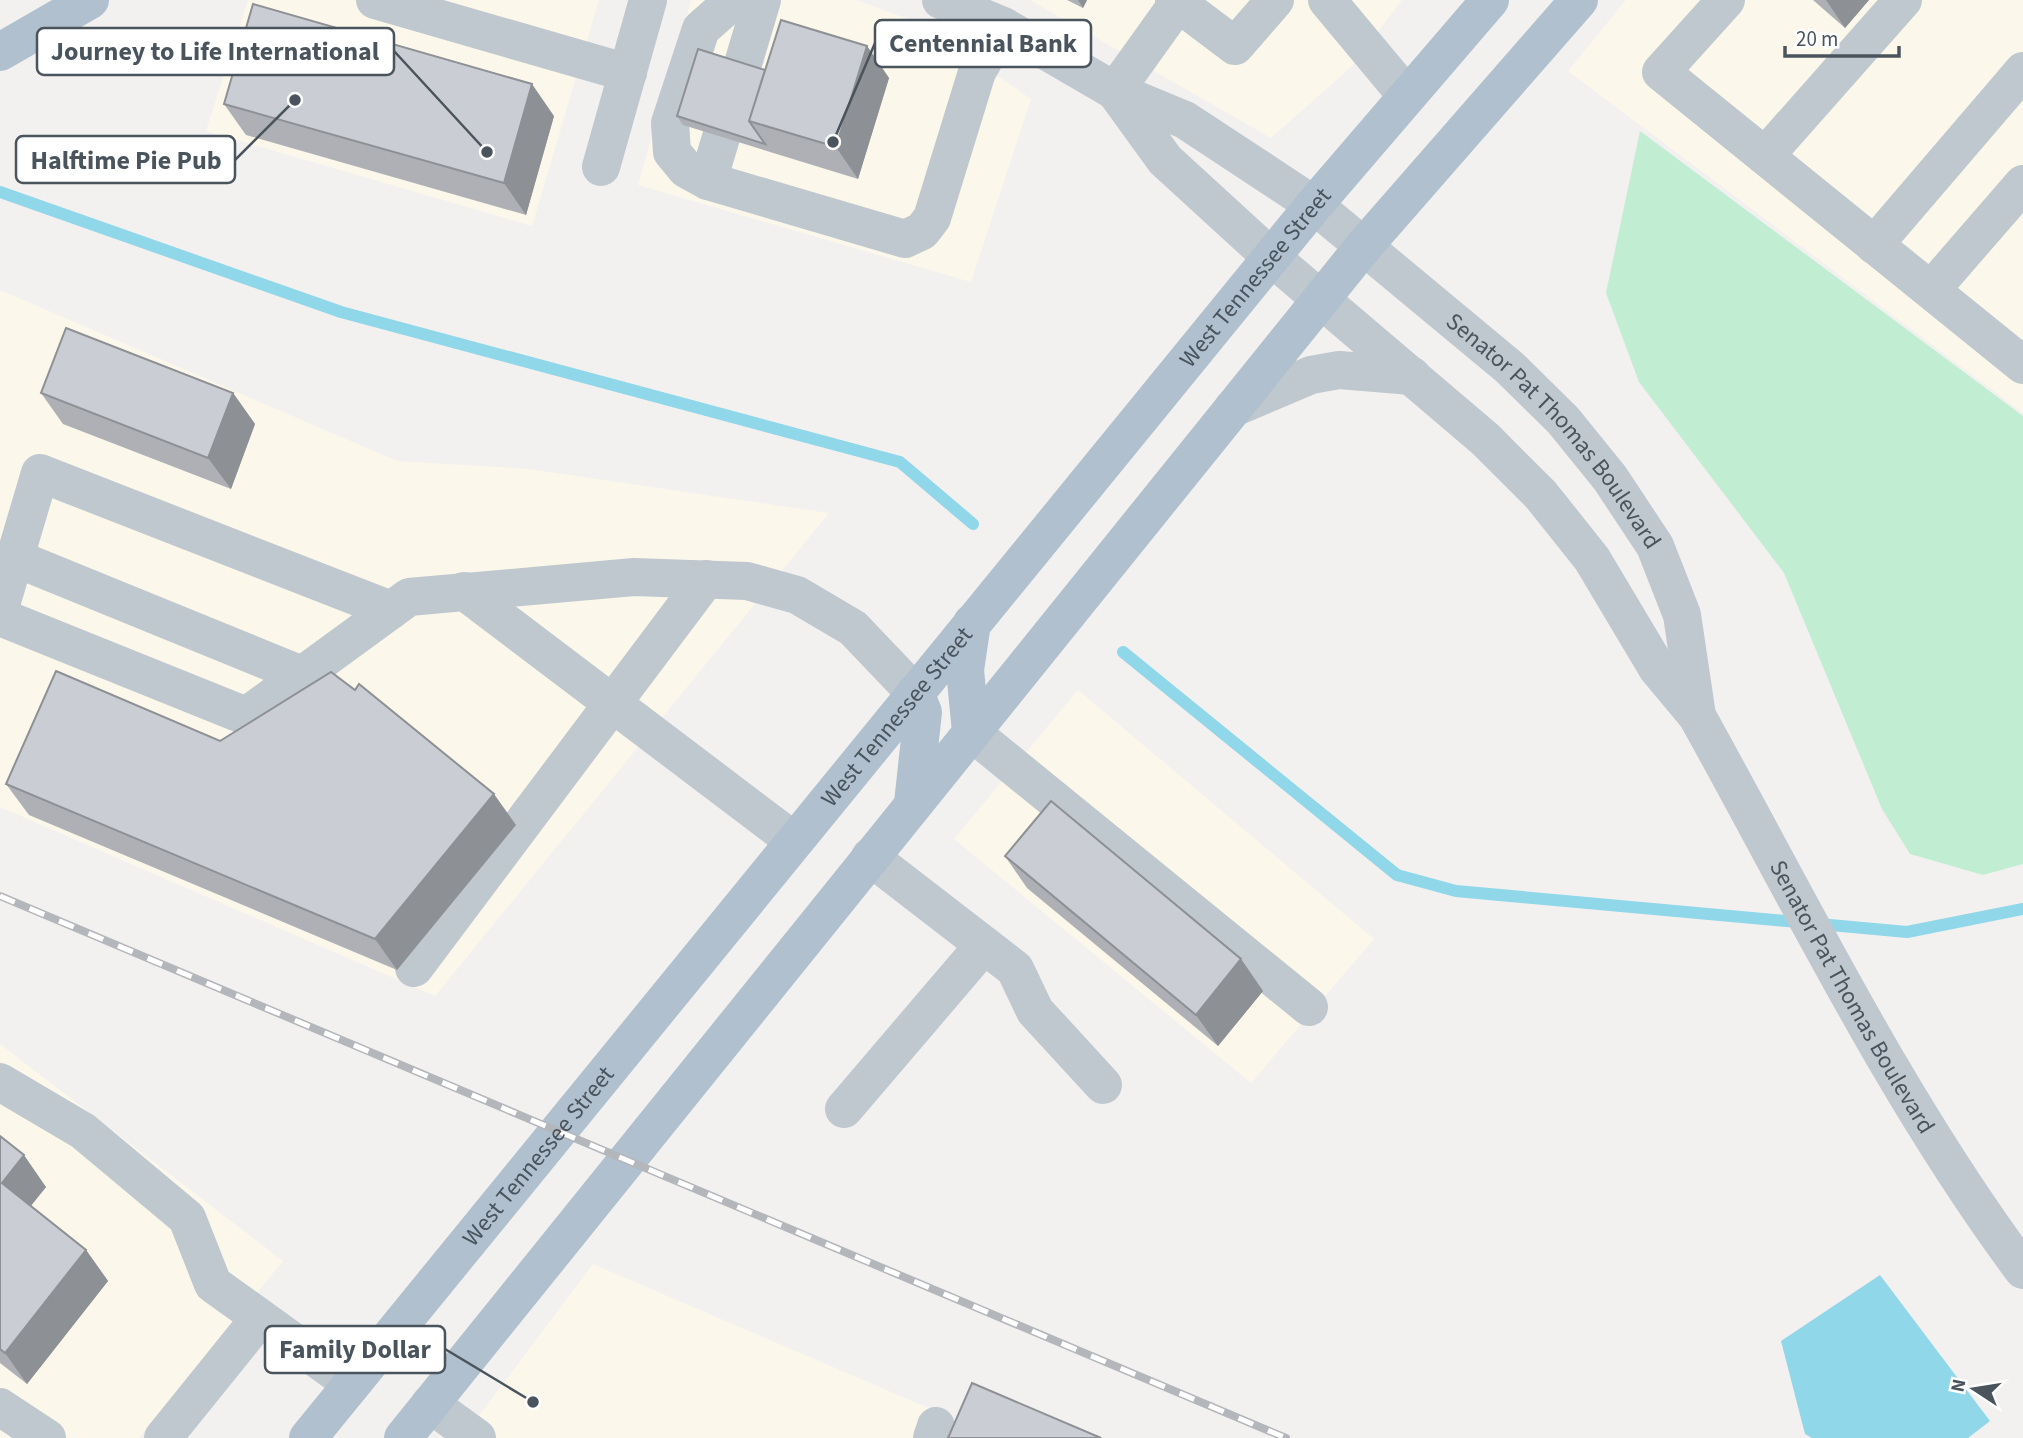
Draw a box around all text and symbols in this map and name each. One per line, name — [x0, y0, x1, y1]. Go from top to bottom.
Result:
scale bar — [1785, 14, 1899, 58]
callout: Centennial Bank — [875, 20, 1091, 67]
text: 20 m — [1796, 24, 1838, 54]
text: Centennial Bank — [889, 25, 1078, 62]
callout: Journey to Life International — [37, 28, 394, 75]
text: Journey to Life International — [51, 33, 380, 70]
callout: Halftime Pie Pub — [16, 136, 235, 183]
text: Halftime Pie Pub — [30, 142, 222, 179]
street label: West Tennessee Street — [1171, 180, 1339, 375]
street label: Senator Pat Thomas Boulevard — [1438, 304, 1670, 556]
street label: West Tennessee Street — [812, 619, 981, 814]
street label: Senator Pat Thomas Boulevard — [1761, 854, 1944, 1140]
street label: West Tennessee Street — [454, 1058, 622, 1254]
callout: Family Dollar — [265, 1326, 445, 1373]
text: Family Dollar — [279, 1331, 432, 1368]
north arrow — [1939, 1354, 2009, 1424]
text: N — [1944, 1377, 1973, 1395]

